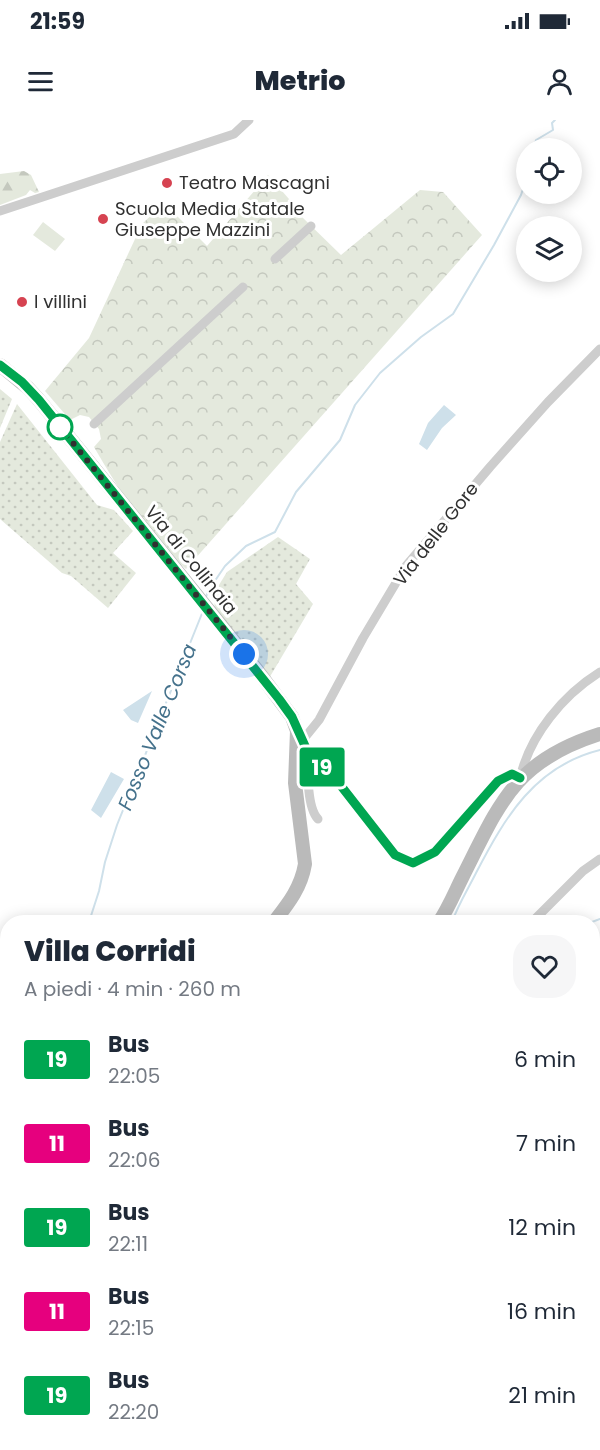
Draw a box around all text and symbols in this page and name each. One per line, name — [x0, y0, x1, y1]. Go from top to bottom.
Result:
text: 21:59 — [30, 6, 85, 37]
text: Metrio — [255, 62, 345, 99]
icon: menu — [24, 65, 57, 98]
icon: person — [543, 65, 576, 98]
map controls — [516, 138, 582, 282]
button: locate — [516, 138, 582, 204]
place label: Teatro Mascagni — [179, 170, 330, 195]
marker: Teatro Mascagni — [160, 176, 174, 190]
place label: Scuola Media Statale Giuseppe Mazzini — [115, 196, 305, 242]
marker: Scuola Media Statale Giuseppe Mazzini — [96, 212, 110, 226]
button: layers — [516, 216, 582, 282]
place label: I villini — [34, 289, 87, 314]
marker: I villini — [15, 295, 29, 309]
unlabelled marker — [47, 414, 73, 440]
street label: Via delle Gore — [387, 477, 484, 591]
street label: Via di Collinaia — [140, 500, 243, 620]
your location — [229, 639, 259, 669]
water label: Fosso Valle Corsa — [111, 640, 203, 814]
line badge: 19 — [295, 748, 349, 786]
text: 19 — [312, 753, 332, 782]
text: Villa Corridi — [24, 932, 196, 971]
button: heart — [513, 935, 576, 998]
text: A piedi · 4 min · 260 m — [24, 975, 241, 1003]
text: Bus — [108, 1029, 150, 1060]
text: 6 min — [514, 1044, 576, 1075]
text: 19 — [47, 1045, 67, 1074]
text: 22:05 — [108, 1062, 160, 1090]
text: Bus — [108, 1113, 150, 1144]
text: 7 min — [516, 1128, 576, 1159]
text: 11 — [49, 1129, 65, 1158]
text: 22:06 — [108, 1146, 161, 1174]
text: Bus — [108, 1197, 150, 1228]
text: 12 min — [508, 1212, 576, 1243]
text: 19 — [47, 1213, 67, 1242]
text: 22:11 — [108, 1230, 148, 1258]
text: Bus — [108, 1281, 150, 1312]
text: 16 min — [507, 1296, 576, 1327]
text: 11 — [49, 1297, 65, 1326]
text: 22:15 — [108, 1314, 154, 1342]
text: Bus — [108, 1365, 150, 1396]
text: 21 min — [508, 1380, 576, 1411]
text: 19 — [47, 1381, 67, 1410]
text: 22:20 — [108, 1398, 159, 1426]

